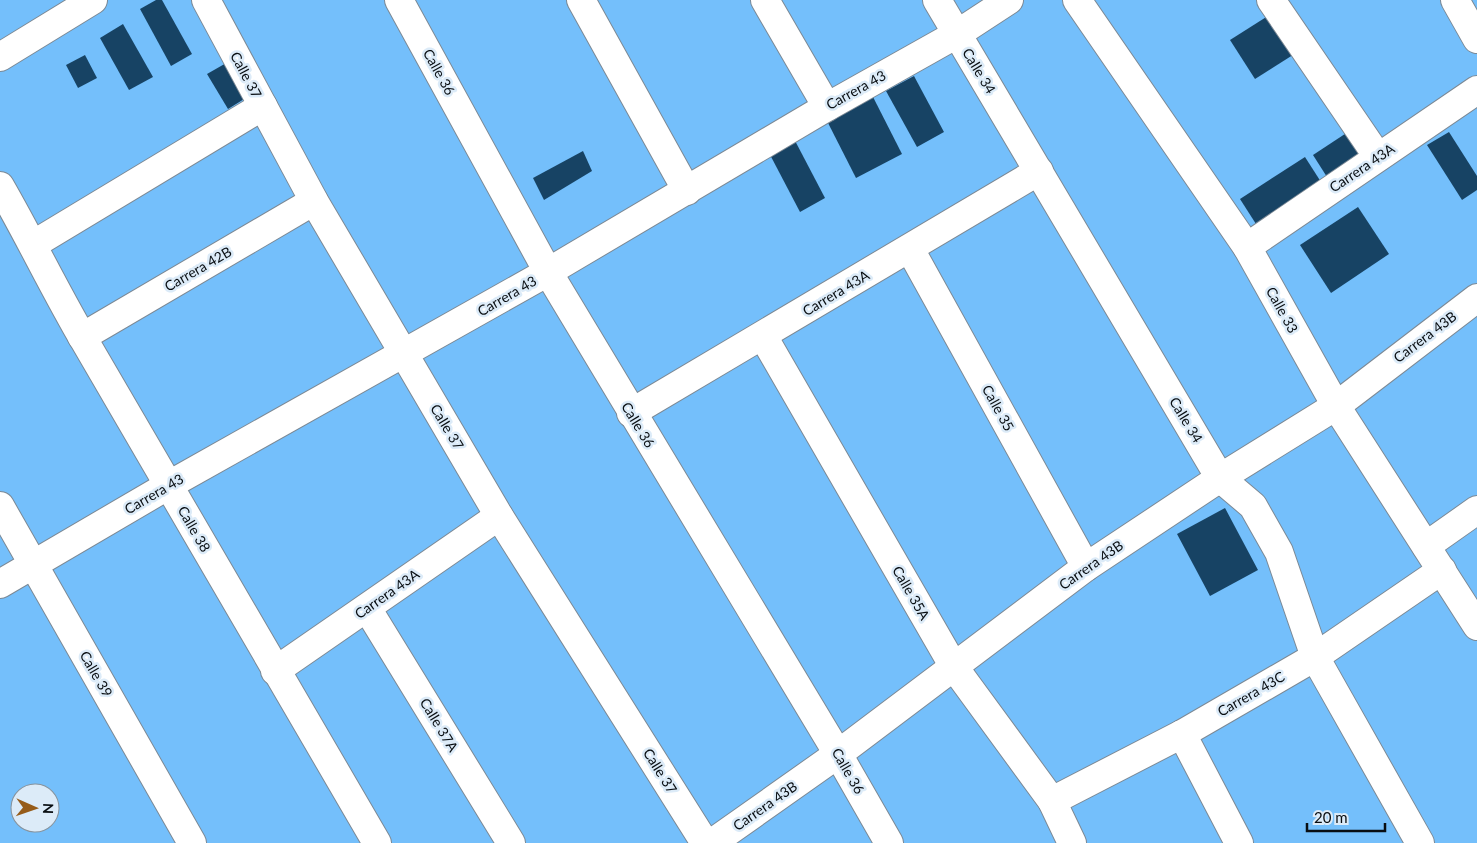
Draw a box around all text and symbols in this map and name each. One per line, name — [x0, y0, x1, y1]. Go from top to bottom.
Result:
street label: Calle 34 — [959, 45, 1000, 97]
street label: Calle 36 — [420, 46, 459, 98]
street label: Calle 37 — [227, 49, 266, 101]
street label: Carrera 43 — [823, 66, 888, 113]
street label: Carrera 43A — [1326, 139, 1398, 196]
street label: Carrera 42B — [161, 243, 234, 295]
street label: Carrera 43A — [799, 266, 873, 319]
street label: Carrera 43 — [474, 272, 539, 319]
street label: Calle 33 — [1263, 284, 1302, 336]
street label: Carrera 43B — [1390, 307, 1460, 366]
street label: Calle 35 — [979, 382, 1018, 434]
street label: Calle 34 — [1166, 394, 1207, 446]
street label: Calle 36 — [618, 399, 659, 451]
street label: Calle 37 — [427, 401, 468, 453]
street label: Carrera 43 — [121, 470, 186, 517]
street label: Calle 38 — [175, 503, 214, 555]
street label: Carrera 43B — [1055, 536, 1126, 593]
street label: Calle 35A — [889, 563, 934, 623]
street label: Carrera 43A — [351, 565, 423, 622]
street label: Calle 39 — [77, 648, 116, 700]
street label: Carrera 43C — [1214, 667, 1288, 720]
street label: Calle 37A — [417, 695, 462, 755]
street label: Calle 37 — [640, 745, 681, 797]
street label: Calle 36 — [829, 745, 868, 797]
street label: Carrera 43B — [729, 777, 800, 834]
north arrow — [10, 783, 60, 833]
scale bar — [1307, 800, 1384, 832]
text: N — [40, 803, 57, 814]
text: 20 m — [1314, 808, 1348, 826]

